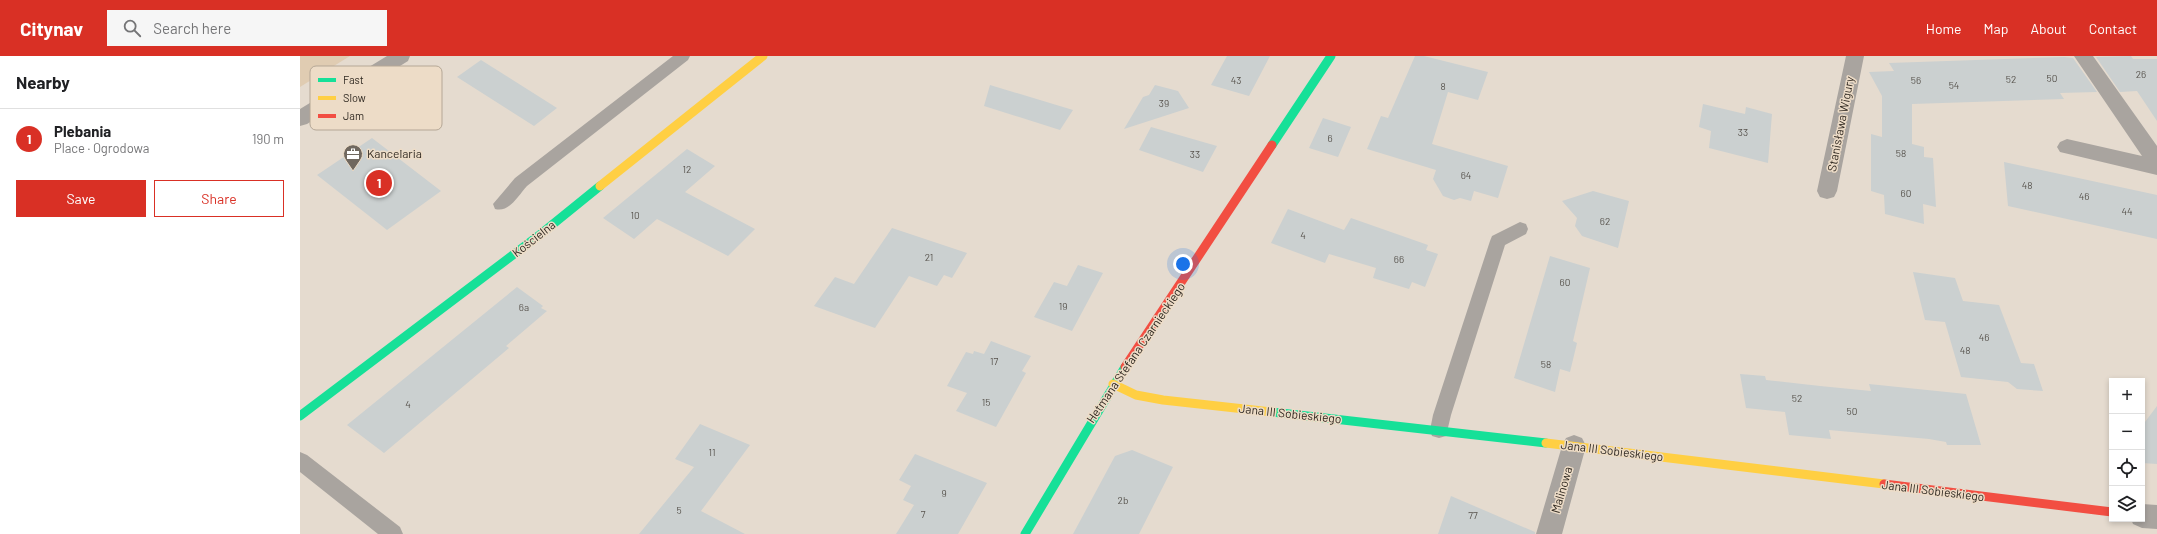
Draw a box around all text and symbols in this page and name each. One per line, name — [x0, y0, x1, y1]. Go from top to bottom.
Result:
search box — [107, 10, 387, 46]
text: Citynav — [20, 17, 83, 40]
icon: search — [121, 17, 143, 39]
text: Search here — [153, 19, 231, 37]
text: Home — [1926, 20, 1962, 37]
text: Map — [1984, 20, 2008, 37]
text: About — [2030, 20, 2067, 37]
text: Contact — [2089, 20, 2137, 37]
legend — [310, 66, 442, 130]
house number: 26 — [2136, 68, 2146, 80]
text: Nearby — [16, 72, 70, 92]
house number: 50 — [2047, 72, 2057, 84]
text: Fast — [343, 73, 364, 86]
house number: 52 — [2006, 73, 2016, 85]
house number: 43 — [1231, 74, 1241, 86]
house number: 56 — [1911, 74, 1921, 86]
street label: Stanisława Wigury — [1824, 75, 1856, 173]
house number: 54 — [1949, 79, 1959, 91]
house number: 8 — [1440, 80, 1446, 92]
text: Slow — [343, 91, 366, 104]
house number: 39 — [1159, 97, 1169, 109]
text: Jam — [343, 109, 364, 122]
text: Plebania — [54, 122, 111, 140]
house number: 33 — [1738, 126, 1748, 138]
text: 1 — [27, 131, 31, 147]
text: 190 m — [252, 131, 284, 147]
house number: 6 — [1327, 132, 1333, 144]
text: Place · Ogrodowa — [54, 140, 149, 156]
office icon: Kancelaria — [342, 143, 364, 171]
place label: Kancelaria — [367, 146, 422, 160]
house number: 58 — [1896, 147, 1906, 159]
house number: 33 — [1190, 148, 1200, 160]
house number: 12 — [683, 163, 691, 175]
pin: 1 — [366, 168, 392, 198]
house number: 64 — [1461, 169, 1471, 181]
house number: 48 — [2022, 179, 2032, 191]
button: Save — [16, 180, 146, 217]
button: Share — [154, 180, 284, 217]
house number: 60 — [1901, 187, 1911, 199]
house number: 46 — [2079, 190, 2089, 202]
house number: 44 — [2121, 205, 2133, 217]
house number: 10 — [630, 209, 640, 221]
house number: 62 — [1600, 215, 1610, 227]
street label: Kościelna — [509, 217, 558, 259]
house number: 4 — [1300, 229, 1306, 241]
house number: 21 — [925, 251, 933, 263]
house number: 66 — [1394, 253, 1404, 265]
your location — [1173, 254, 1193, 274]
house number: 60 — [1560, 276, 1570, 288]
street label: Hetmana Stefana Czarnieckiego — [1083, 280, 1187, 425]
house number: 19 — [1059, 300, 1067, 312]
house number: 6a — [519, 301, 529, 313]
house number: 46 — [1979, 331, 1989, 343]
house number: 48 — [1960, 344, 1970, 356]
house number: 17 — [990, 355, 998, 367]
house number: 58 — [1541, 358, 1551, 370]
map controls — [2109, 378, 2145, 522]
button: + — [2109, 378, 2145, 414]
house number: 52 — [1792, 392, 1802, 404]
house number: 15 — [982, 396, 990, 408]
house number: 4 — [405, 398, 411, 410]
street label: Jana III Sobieskiego — [1238, 401, 1342, 425]
house number: 50 — [1847, 405, 1857, 417]
button: − — [2109, 414, 2145, 450]
street label: Jana III Sobieskiego — [1560, 437, 1664, 463]
house number: 11 — [708, 446, 716, 458]
button: locate — [2109, 450, 2145, 486]
street label: Malinowa — [1548, 465, 1574, 515]
street label: Jana III Sobieskiego — [1881, 477, 1985, 503]
button: layers — [2109, 486, 2145, 522]
house number: 9 — [941, 487, 947, 499]
house number: 2b — [1118, 494, 1128, 506]
house number: 5 — [676, 504, 682, 516]
house number: 7 — [921, 508, 926, 520]
house number: 77 — [1468, 509, 1478, 521]

